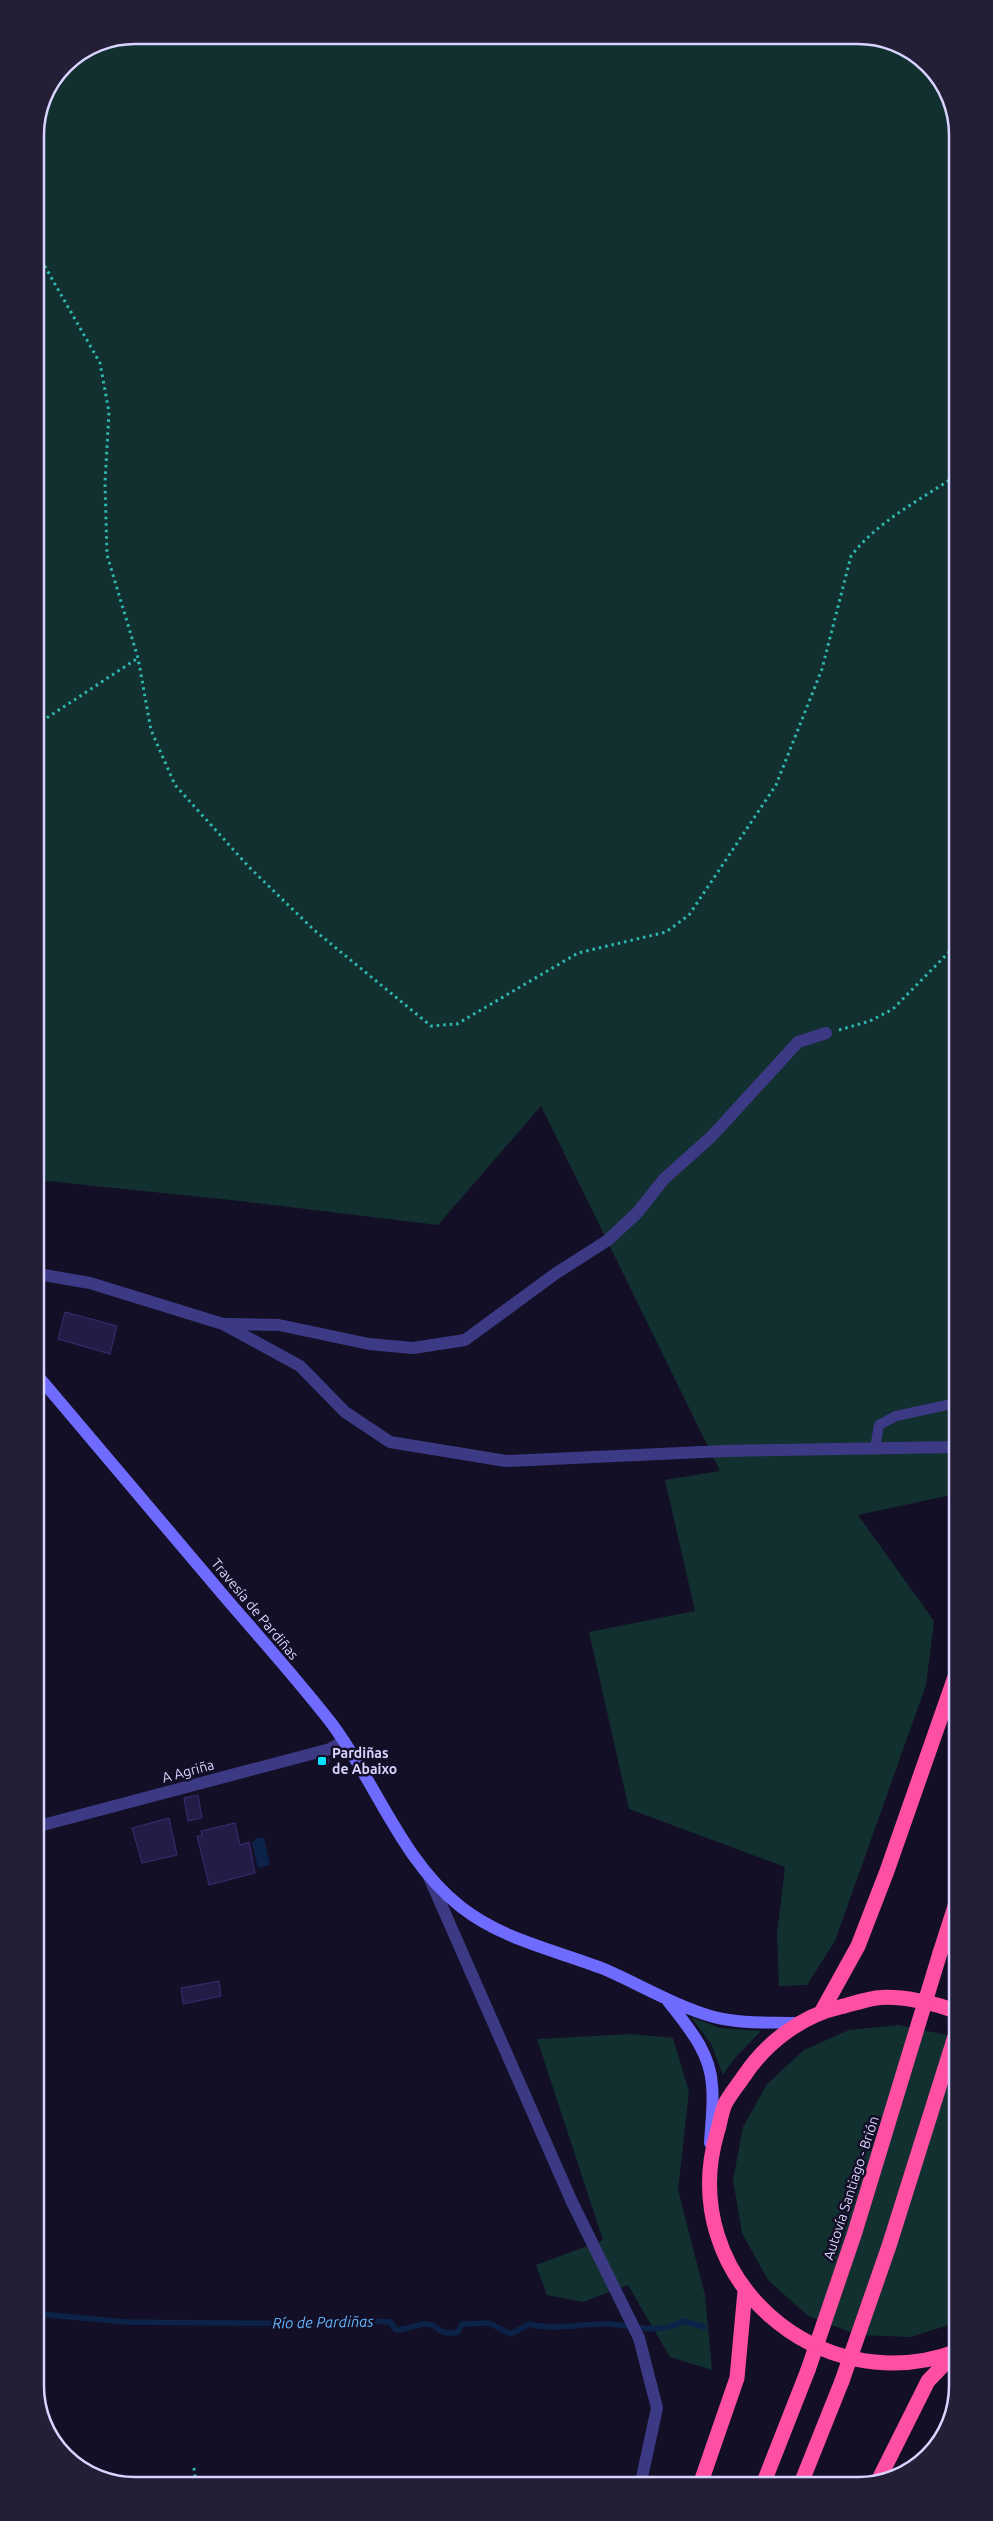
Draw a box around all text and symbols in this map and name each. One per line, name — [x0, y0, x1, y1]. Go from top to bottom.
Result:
street label: Travesía de Pardiñas — [208, 1555, 302, 1663]
place label: Pardiñas de Abaixo — [332, 1745, 397, 1777]
marker: Pardiñas de Abaixo — [316, 1755, 328, 1767]
street label: A Agriña — [160, 1756, 216, 1786]
street label: Autovía Santiago - Brión — [820, 2114, 882, 2262]
water label: Río de Pardiñas — [272, 2313, 374, 2331]

